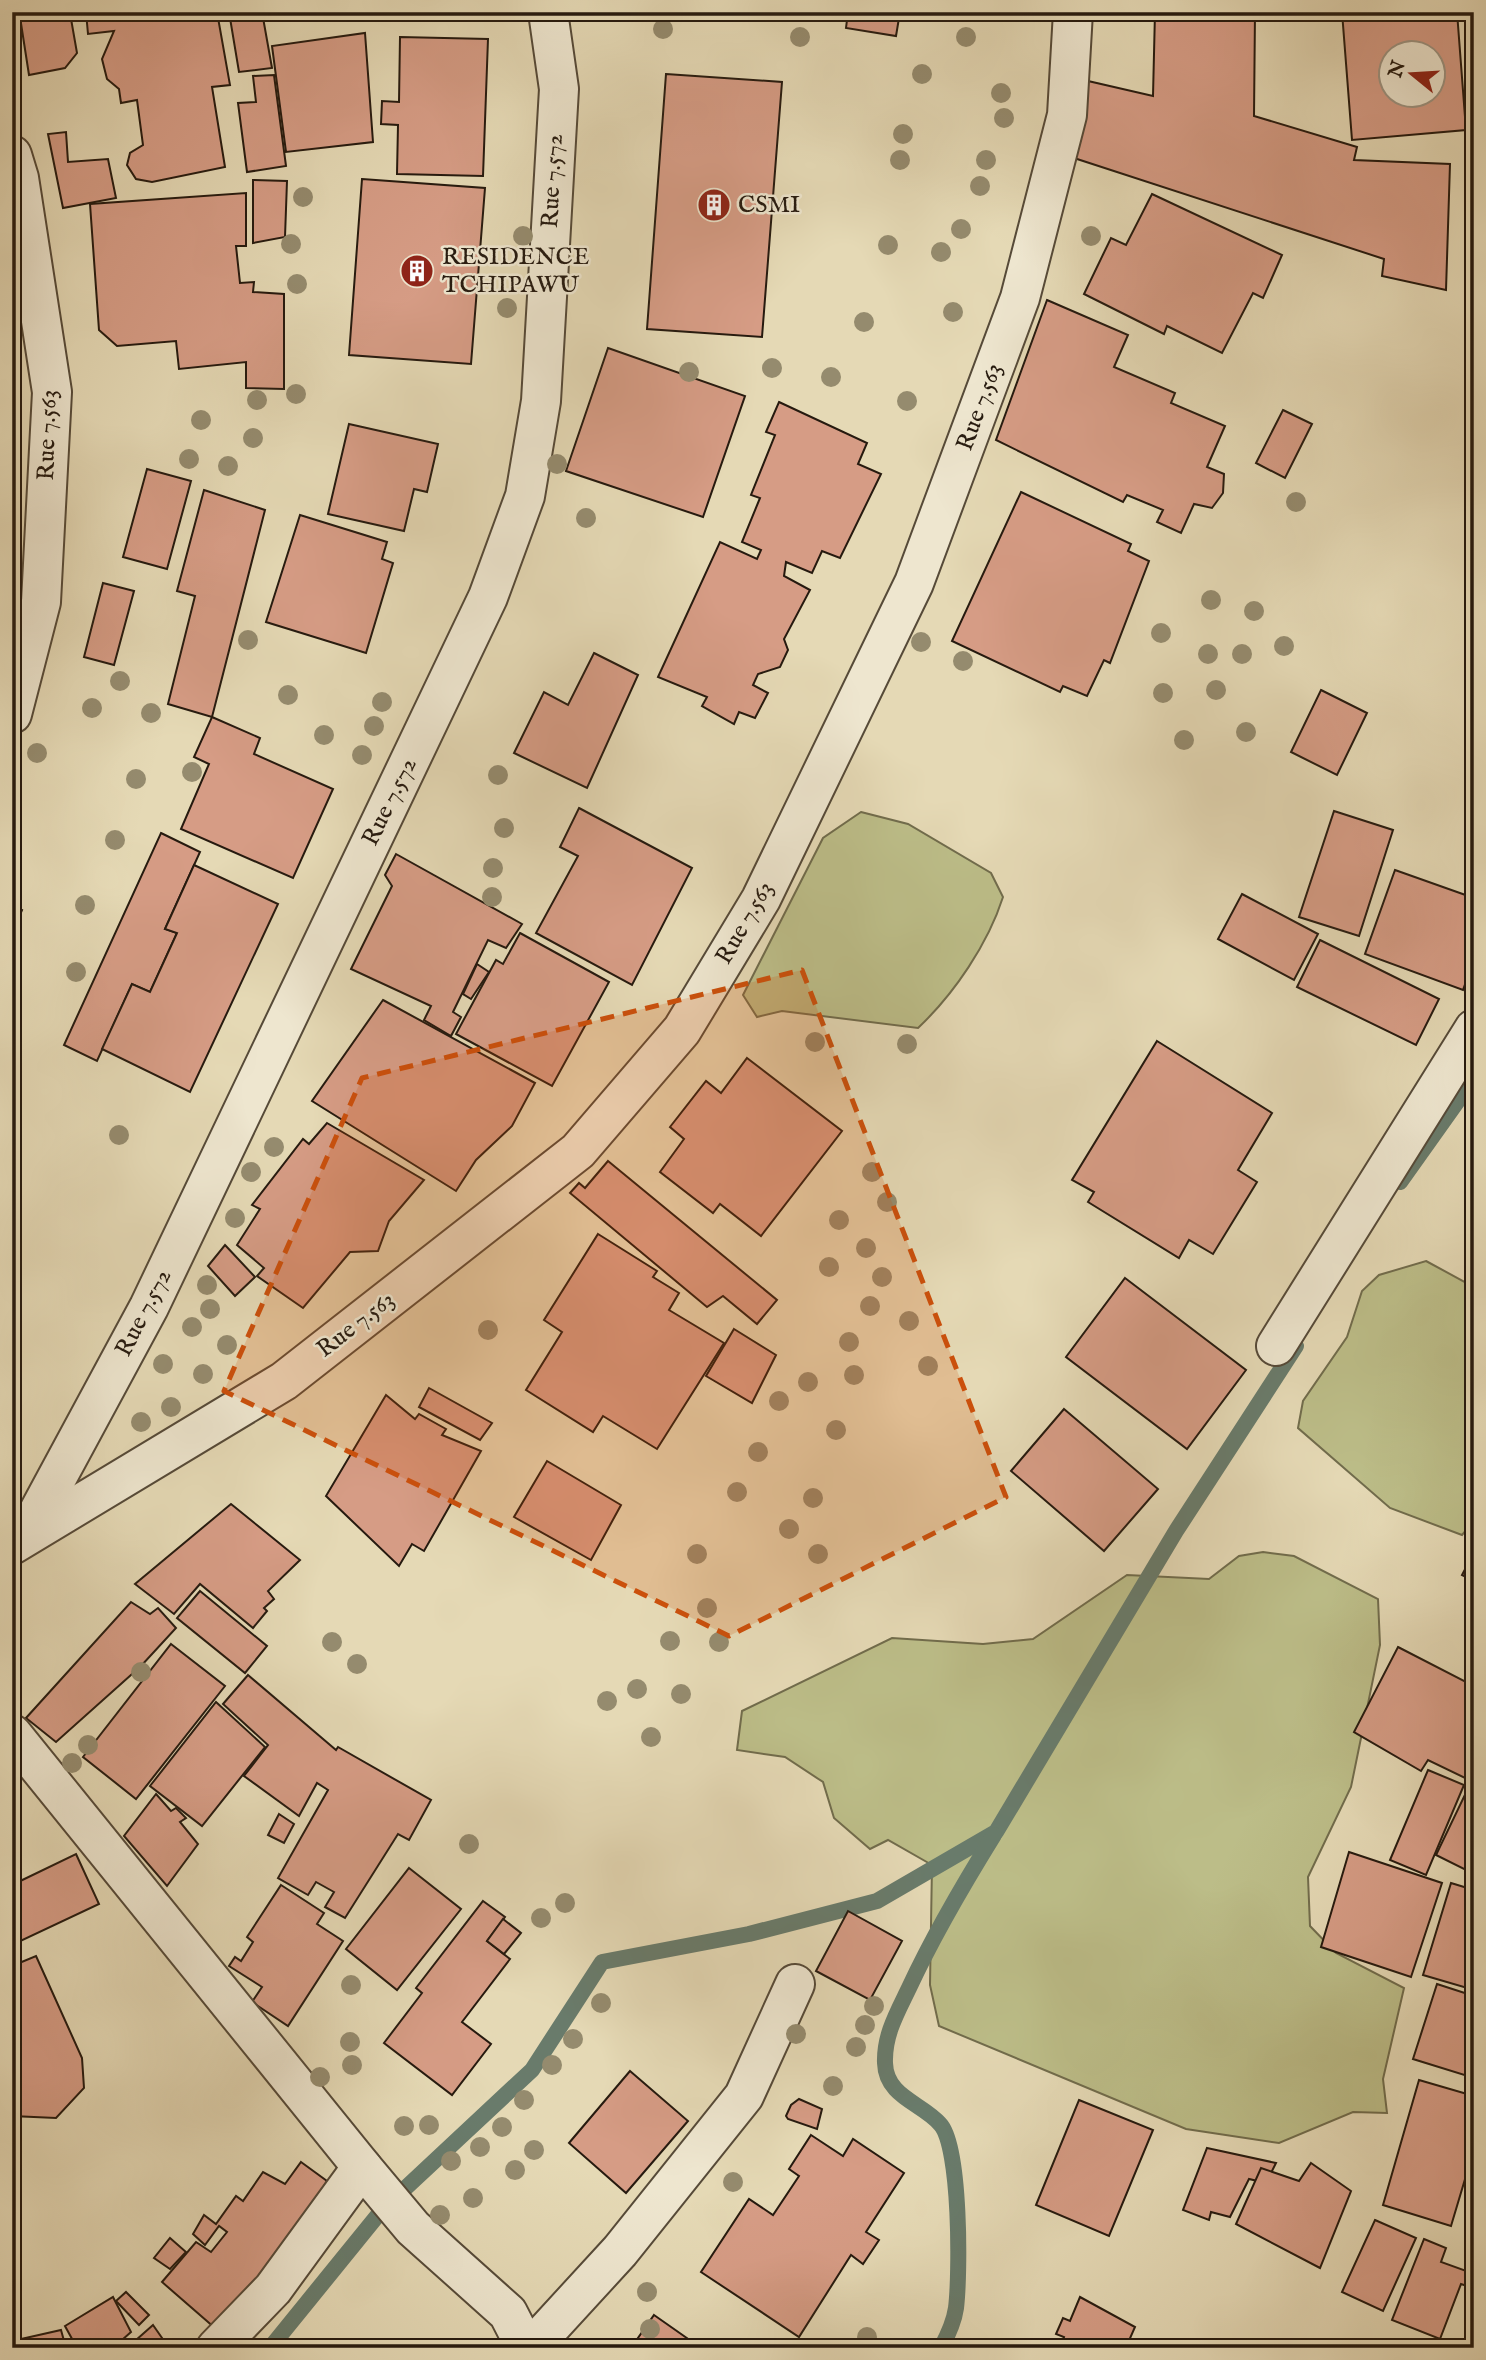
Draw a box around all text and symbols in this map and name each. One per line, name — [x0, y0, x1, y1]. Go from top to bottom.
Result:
north arrow — [1378, 38, 1448, 108]
text: N — [1383, 57, 1412, 82]
street label: Rue 7.572 — [535, 133, 571, 229]
building icon: CSMI — [695, 186, 733, 224]
place label: CSMI — [738, 190, 800, 221]
place label: RESIDENCE TCHIPAWU — [442, 242, 589, 301]
building icon: RESIDENCE TCHIPAWU — [398, 252, 436, 290]
street label: Rue 7.563 — [950, 359, 1010, 455]
street label: Rue 7.563 — [31, 389, 65, 481]
street label: Rue 7.572 — [355, 753, 425, 851]
street label: Rue 7.563 — [709, 876, 781, 970]
street label: Rue 7.572 — [109, 1264, 179, 1362]
street label: Rue 7.563 — [311, 1285, 401, 1365]

